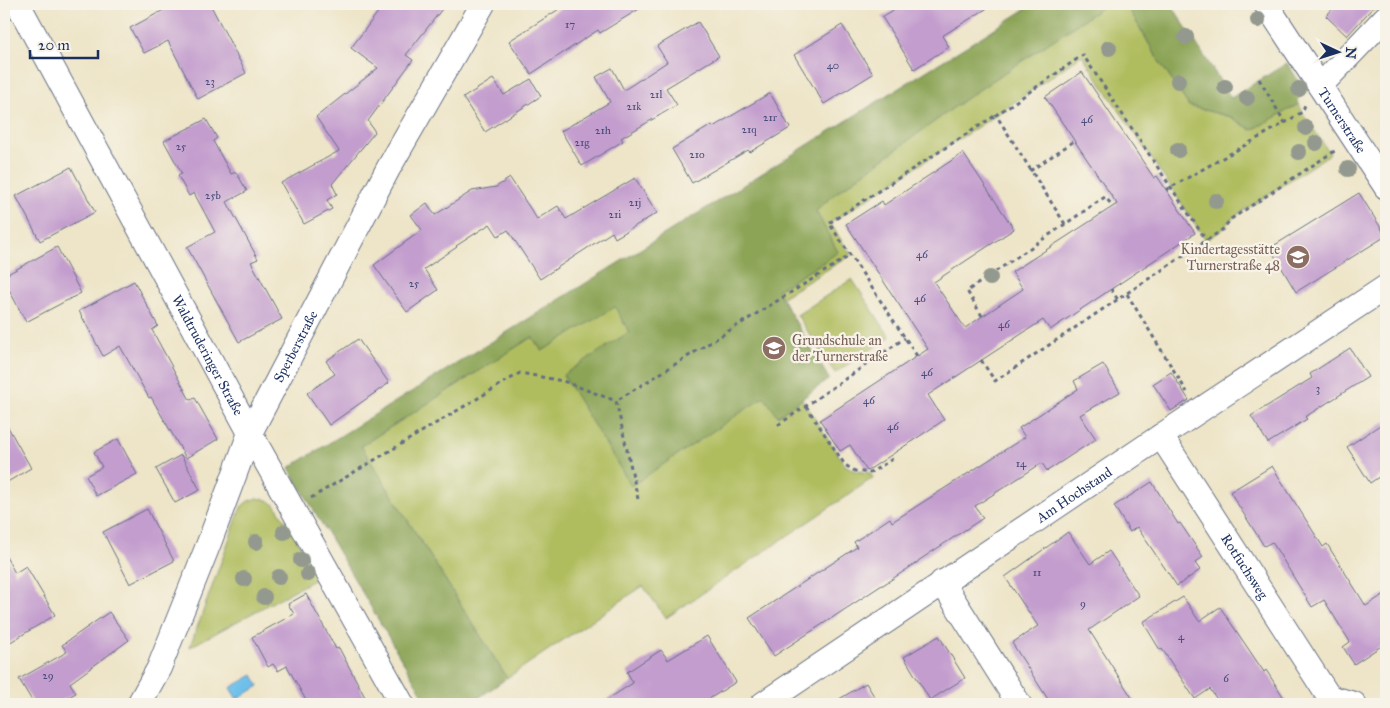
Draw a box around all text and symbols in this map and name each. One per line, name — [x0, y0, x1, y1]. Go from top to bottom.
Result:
house number: 17 — [565, 18, 575, 31]
scale bar — [30, 28, 98, 60]
north arrow — [1312, 28, 1362, 78]
text: 20 m — [38, 36, 70, 54]
text: N — [1342, 46, 1359, 60]
house number: 40 — [827, 59, 839, 72]
house number: 23 — [205, 75, 215, 88]
street label: Turnerstraße — [1315, 84, 1370, 156]
house number: 21l — [650, 88, 662, 101]
house number: 21k — [627, 100, 642, 113]
house number: 21r — [763, 111, 778, 124]
house number: 46 — [1081, 113, 1093, 126]
house number: 21q — [741, 123, 757, 137]
house number: 21h — [595, 124, 611, 137]
house number: 21g — [575, 136, 590, 149]
house number: 25 — [176, 140, 186, 153]
house number: 21o — [689, 148, 705, 161]
house number: 25b — [205, 189, 221, 202]
house number: 21j — [629, 196, 641, 209]
house number: 21i — [609, 208, 621, 221]
place label: Kindertagesstätte Turnerstraße 48 — [1180, 241, 1280, 274]
school or university icon: Kindertagesstätte Turnerstraße 48 — [1285, 244, 1311, 270]
house number: 46 — [916, 248, 928, 261]
house number: 25 — [409, 277, 419, 290]
street label: Waldtruderinger Straße — [168, 292, 247, 418]
house number: 46 — [914, 292, 926, 305]
street label: Sperberstraße — [270, 308, 321, 385]
house number: 46 — [998, 318, 1010, 331]
place label: Grundschule an der Turnerstraße — [792, 332, 888, 365]
school or university icon: Grundschule an der Turnerstraße — [761, 335, 787, 361]
house number: 46 — [921, 366, 933, 379]
house number: 3 — [1316, 382, 1320, 395]
house number: 46 — [863, 394, 875, 407]
house number: 46 — [887, 420, 899, 433]
house number: 14 — [1016, 457, 1027, 470]
street label: Am Hochstand — [1032, 463, 1115, 527]
street label: Rotfuchsweg — [1218, 530, 1272, 603]
house number: 11 — [1033, 566, 1041, 579]
house number: 9 — [1080, 597, 1086, 610]
house number: 4 — [1178, 630, 1185, 643]
house number: 29 — [42, 669, 54, 682]
house number: 6 — [1223, 672, 1229, 685]

